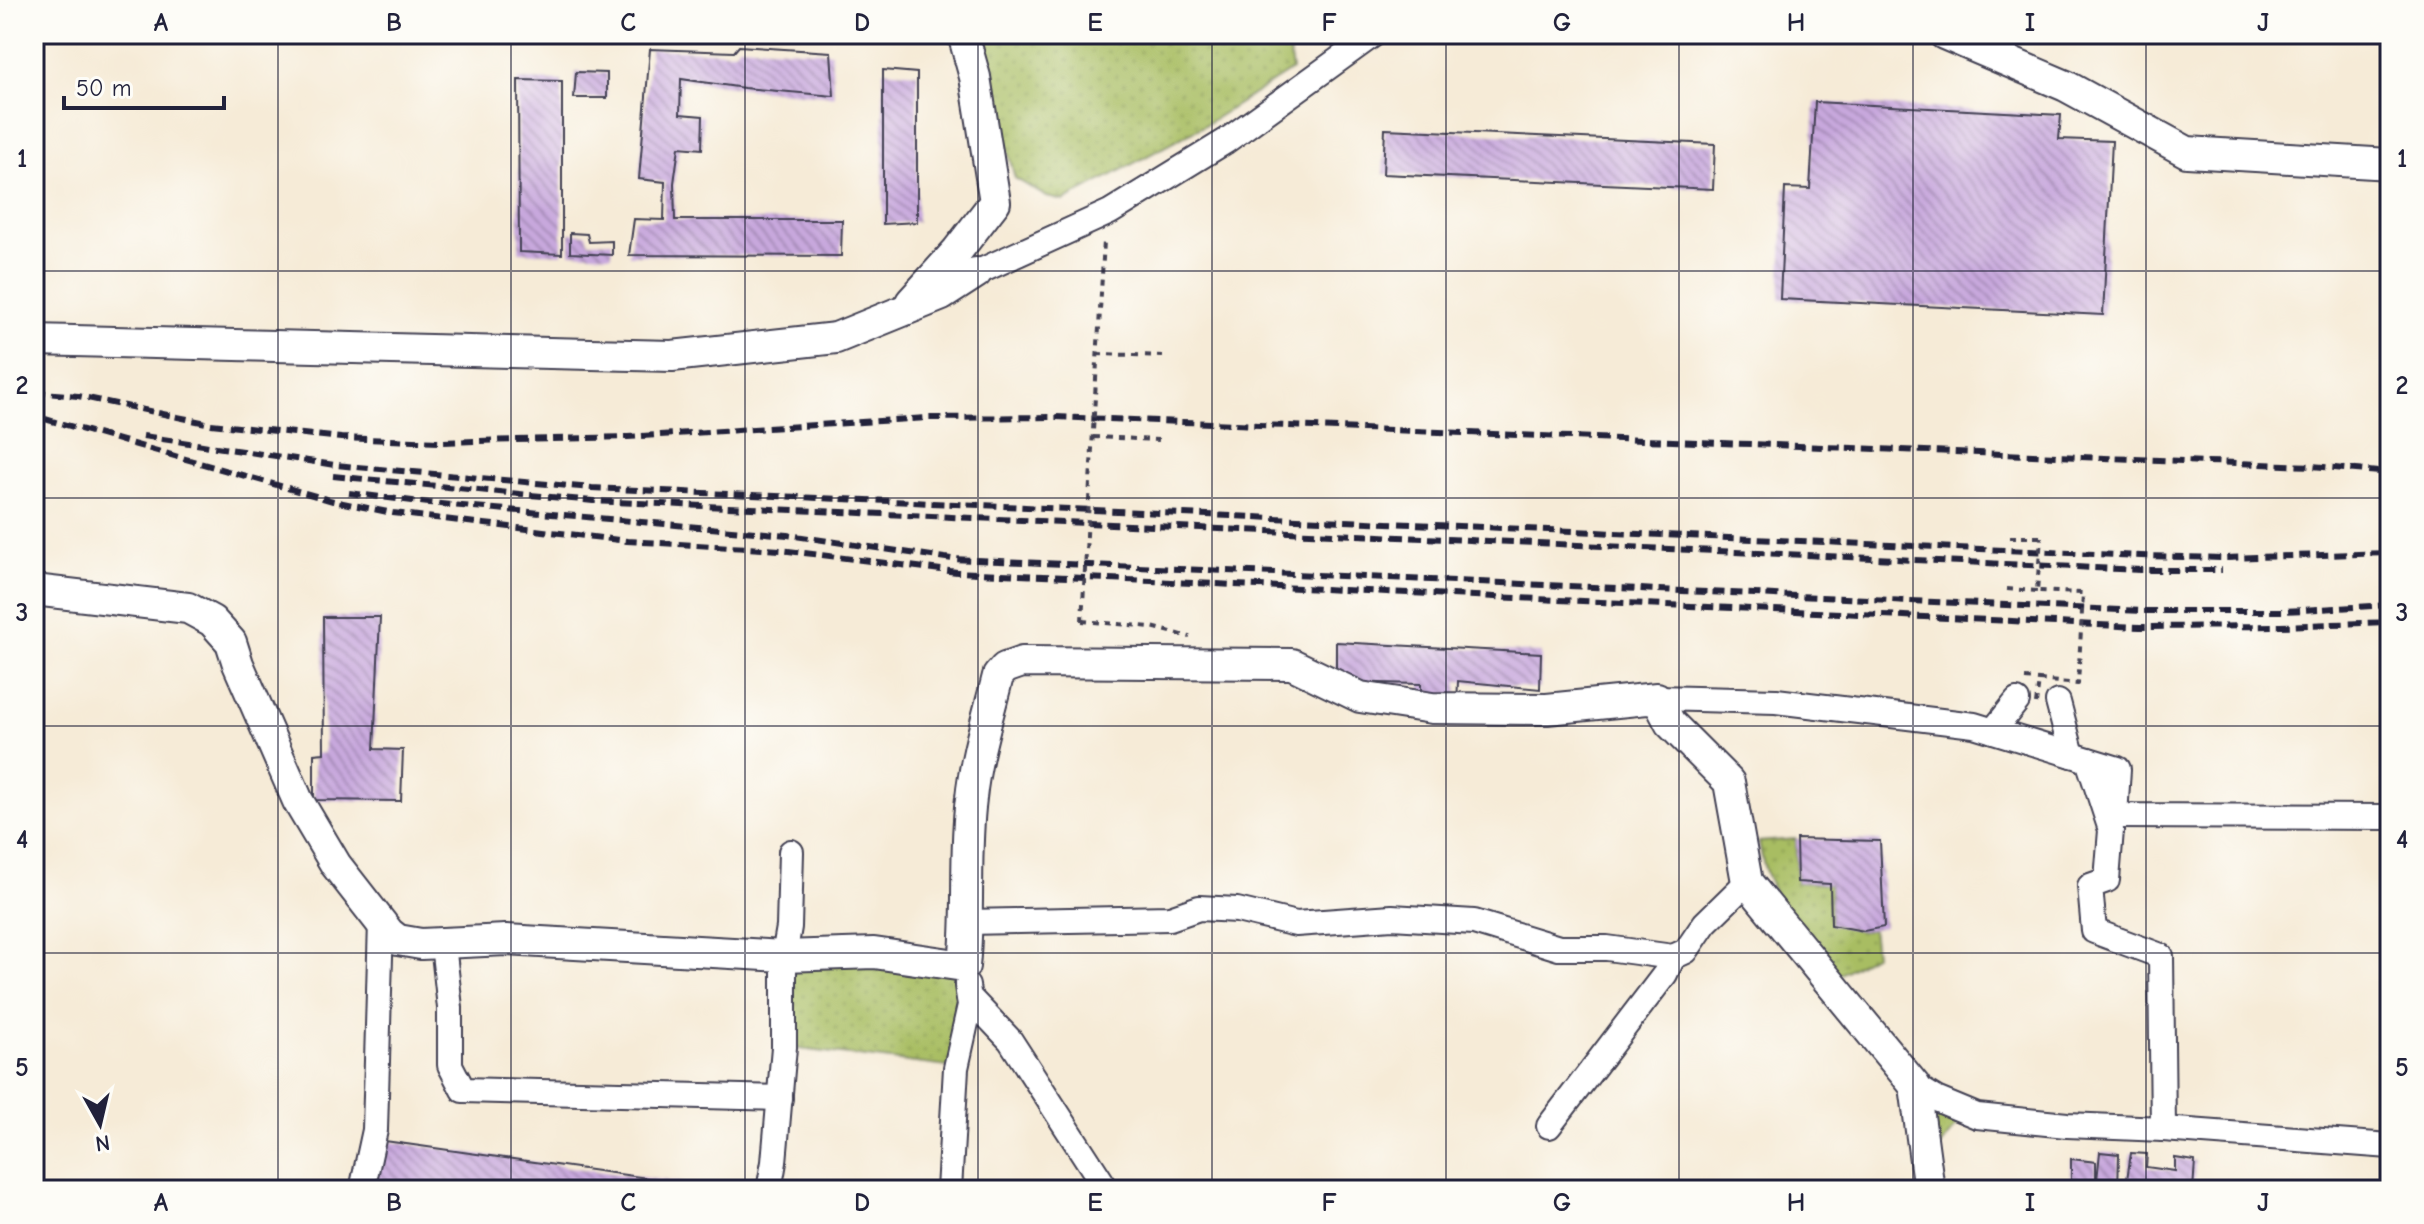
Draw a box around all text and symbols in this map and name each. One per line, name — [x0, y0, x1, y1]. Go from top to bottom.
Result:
text: A — [154, 8, 169, 38]
text: B — [386, 8, 402, 38]
text: C — [620, 8, 636, 38]
text: D — [854, 8, 870, 38]
text: E — [1087, 8, 1103, 38]
text: F — [1321, 8, 1337, 38]
text: G — [1553, 8, 1571, 38]
text: H — [1787, 8, 1805, 38]
text: I — [2025, 8, 2035, 38]
text: J — [2257, 8, 2269, 38]
scale bar — [64, 60, 224, 110]
text: 50 m — [76, 74, 132, 102]
text: 1 — [17, 144, 27, 174]
text: 1 — [2397, 144, 2407, 174]
text: 2 — [16, 371, 28, 401]
text: 2 — [2396, 371, 2408, 401]
text: 3 — [16, 598, 28, 628]
text: 3 — [2396, 598, 2408, 628]
text: 4 — [16, 825, 28, 855]
text: 4 — [2396, 825, 2408, 855]
text: 5 — [15, 1053, 29, 1083]
text: 5 — [2395, 1053, 2409, 1083]
north arrow — [60, 1084, 140, 1164]
text: N — [94, 1129, 112, 1157]
text: A — [154, 1188, 169, 1218]
text: B — [386, 1188, 402, 1218]
text: C — [620, 1188, 636, 1218]
text: D — [854, 1188, 870, 1218]
text: E — [1087, 1188, 1103, 1218]
text: F — [1321, 1188, 1337, 1218]
text: G — [1553, 1188, 1571, 1218]
text: H — [1787, 1188, 1805, 1218]
text: I — [2025, 1188, 2035, 1218]
text: J — [2257, 1188, 2269, 1218]

